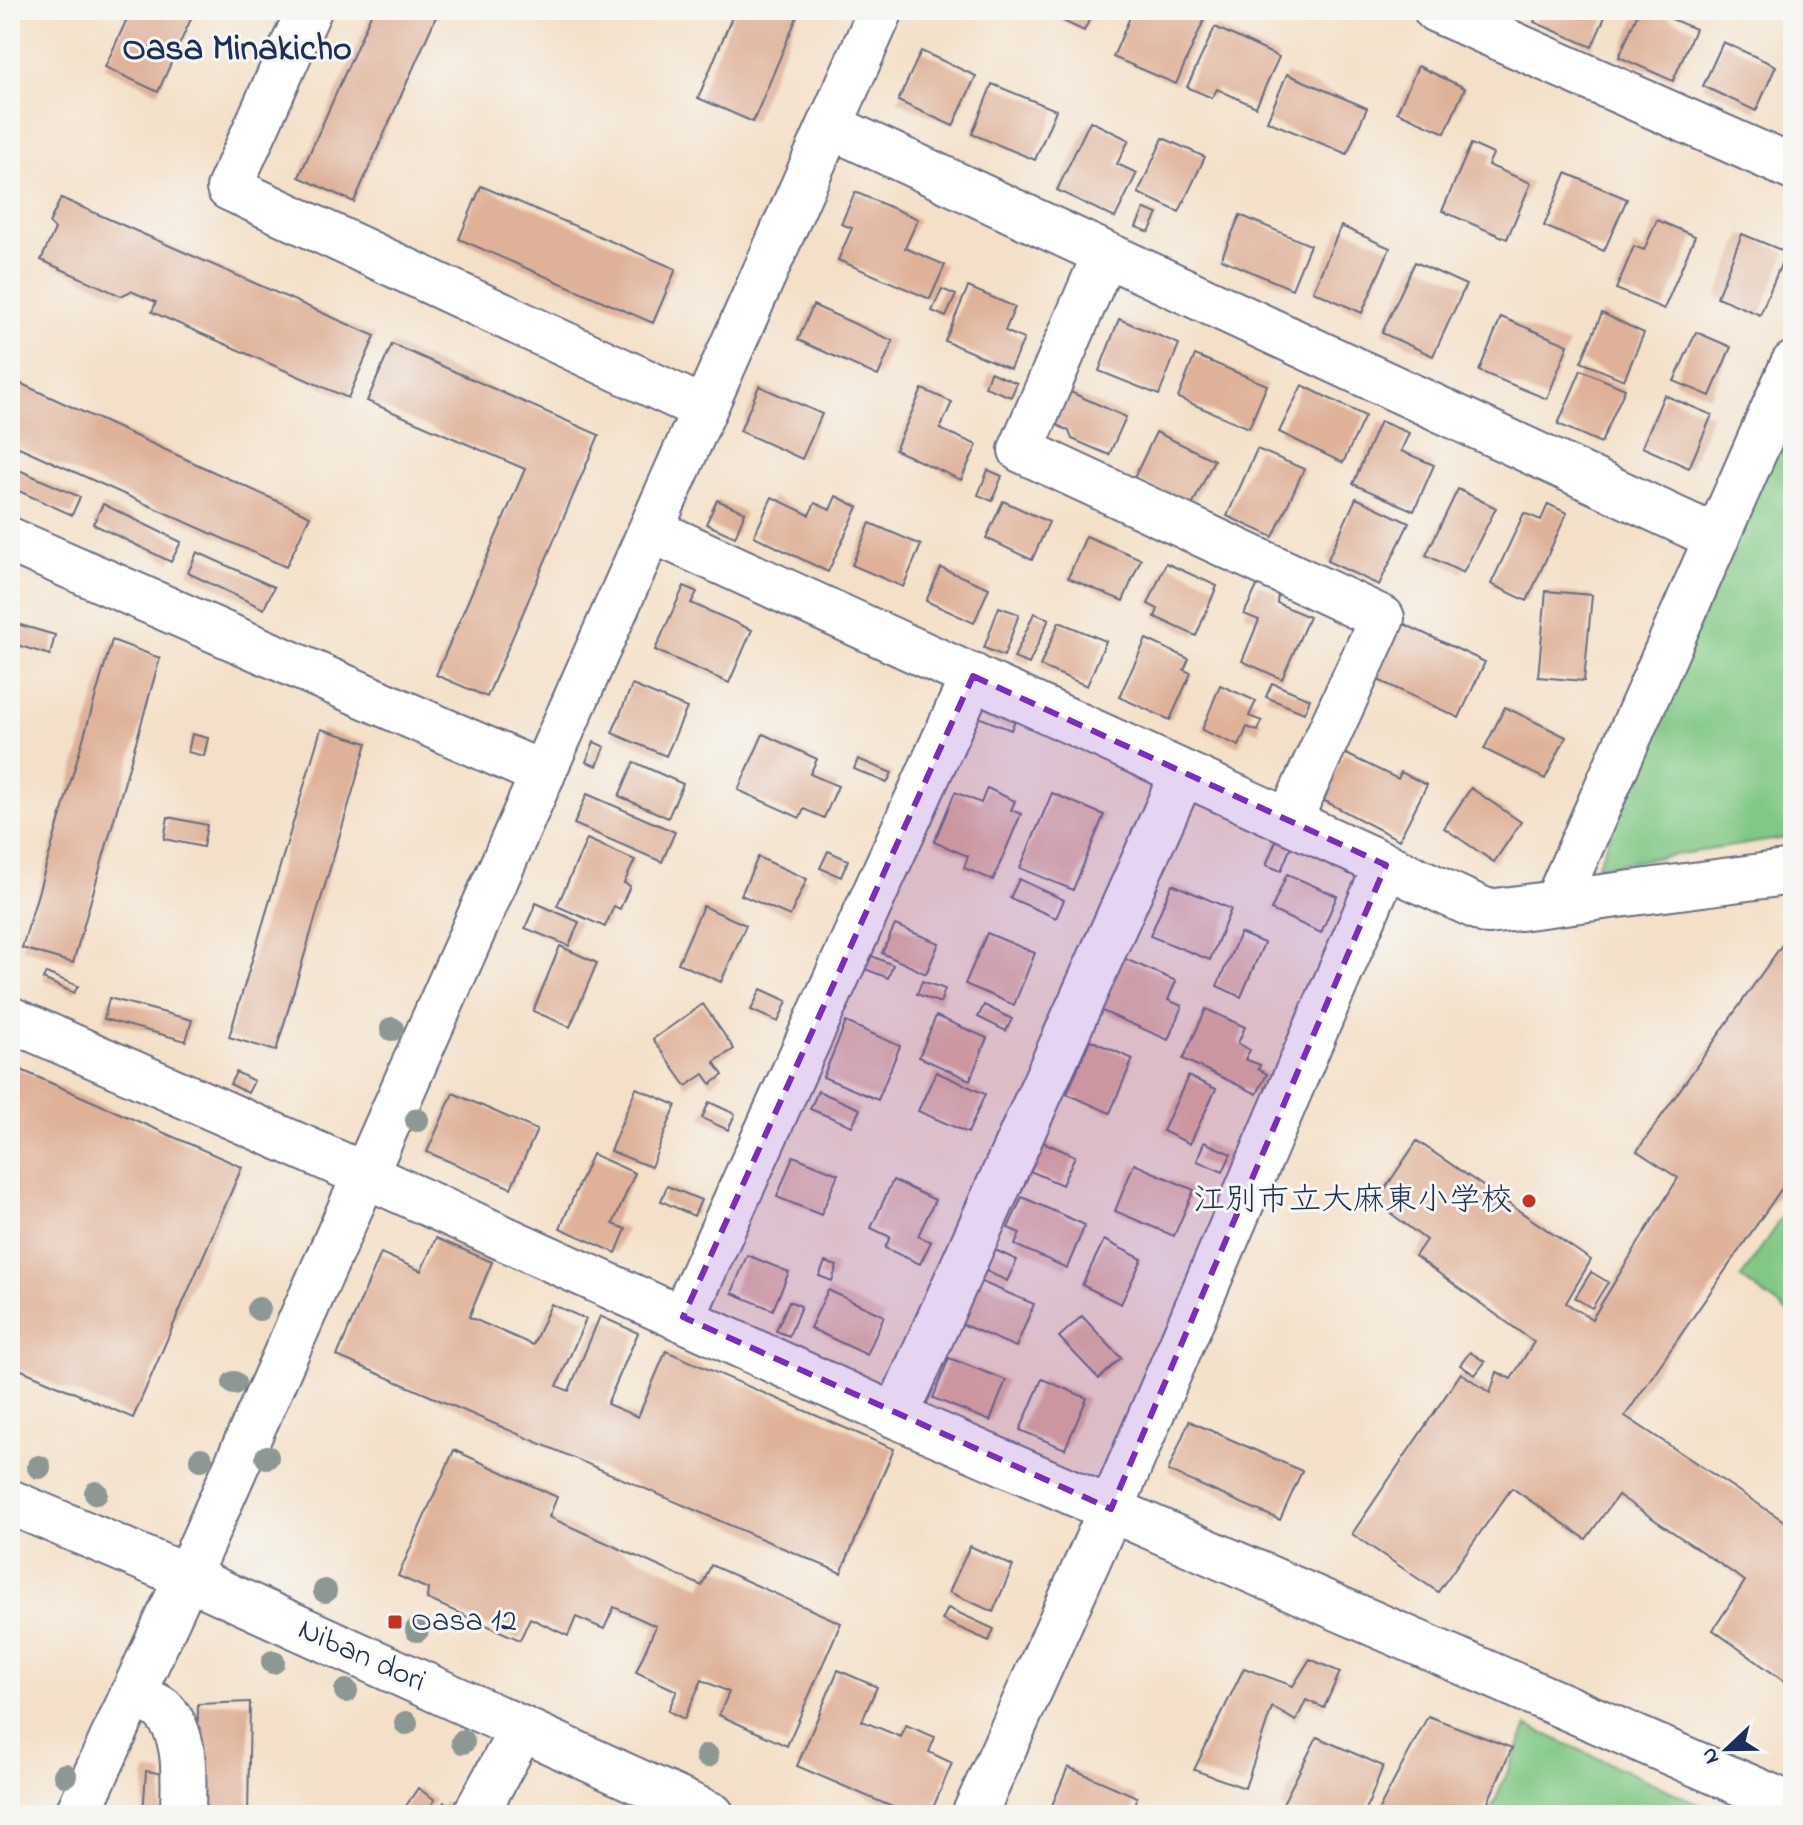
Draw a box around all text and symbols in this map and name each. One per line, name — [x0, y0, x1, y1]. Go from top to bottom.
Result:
district label: Oasa Minakicho — [122, 24, 352, 77]
place label: 江別市立大麻東小学校 — [1193, 1178, 1513, 1225]
marker: 江別市立大麻東小学校 — [1520, 1192, 1538, 1210]
place label: Oasa 12 — [411, 1599, 517, 1646]
street label: Niban dori — [290, 1607, 433, 1706]
marker: Oasa 12 — [386, 1613, 404, 1631]
north arrow — [1687, 1709, 1767, 1789]
text: N — [1694, 1742, 1729, 1768]

